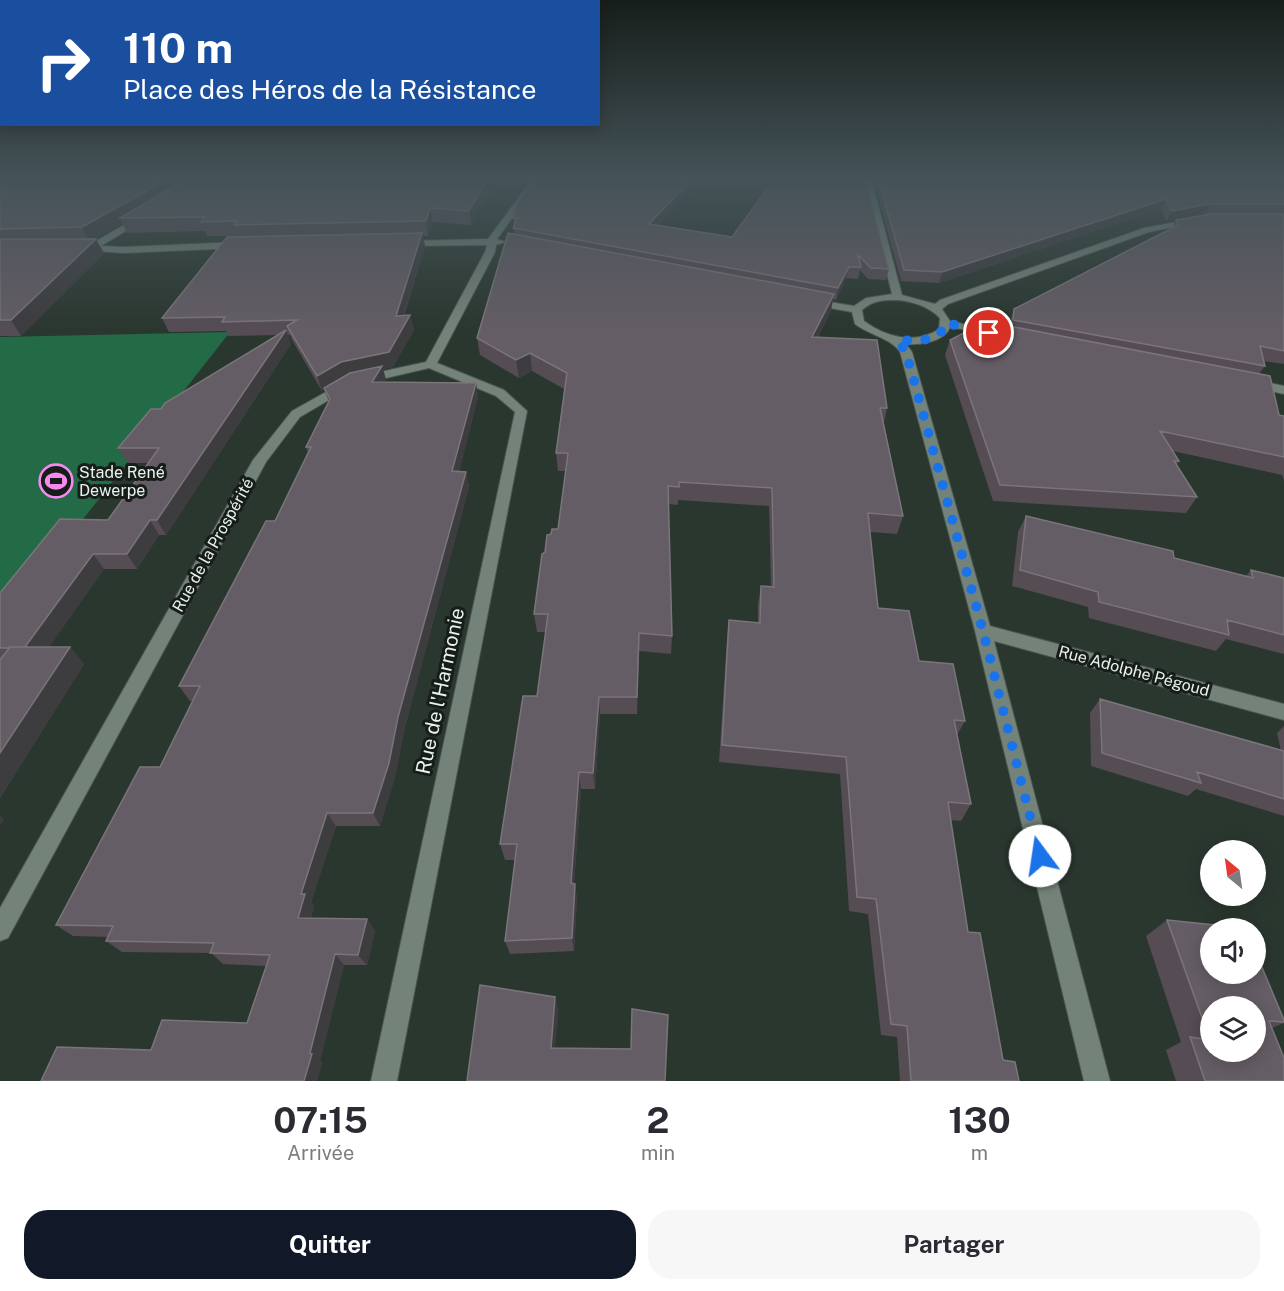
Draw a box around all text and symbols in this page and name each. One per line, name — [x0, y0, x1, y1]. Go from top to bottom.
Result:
text: 110 m — [123, 23, 233, 72]
icon: right — [24, 24, 102, 102]
text: Place des Héros de la Résistance — [123, 73, 536, 105]
pin — [963, 307, 1014, 358]
icon: arrive — [972, 316, 1005, 349]
sports icon: Stade René Dewerpe — [38, 463, 74, 499]
place label: Stade René Dewerpe — [79, 463, 165, 500]
street label: Rue de la Prospérité — [168, 475, 258, 615]
street label: Rue de l'Harmonie — [411, 606, 469, 776]
street label: Rue Adolphe Pégoud — [1056, 642, 1212, 700]
position arrow — [1008, 824, 1072, 888]
north arrow — [1200, 840, 1266, 906]
map controls — [1200, 840, 1266, 1062]
button: sound — [1200, 918, 1266, 984]
button: layers — [1200, 996, 1266, 1062]
text: 07:15 — [273, 1099, 368, 1141]
text: 2 — [647, 1099, 669, 1141]
text: 130 — [948, 1099, 1011, 1141]
text: Arrivée — [287, 1141, 354, 1165]
text: min — [641, 1141, 675, 1165]
text: m — [971, 1141, 988, 1165]
button: Quitter — [24, 1210, 636, 1279]
button: Partager — [648, 1210, 1260, 1279]

